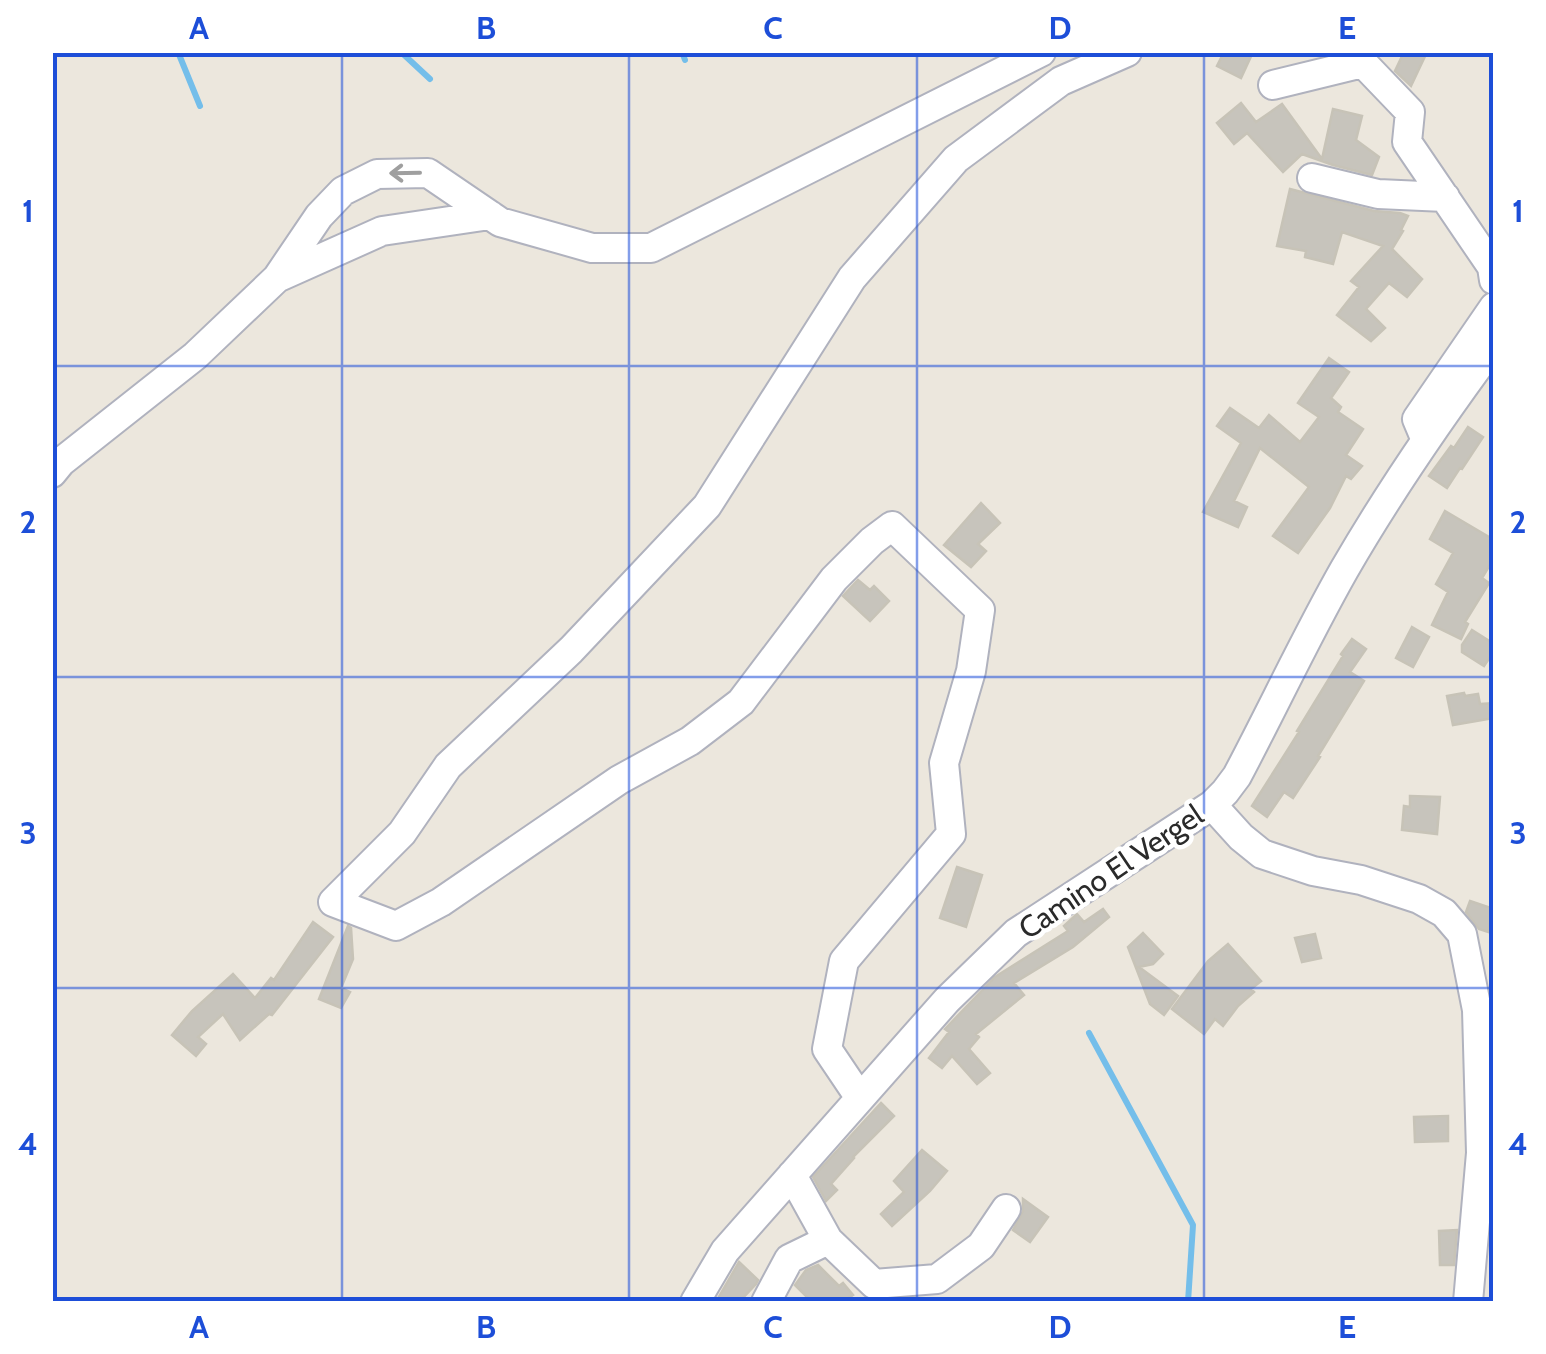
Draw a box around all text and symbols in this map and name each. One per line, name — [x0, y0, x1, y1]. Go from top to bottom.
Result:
text: A — [189, 8, 209, 47]
text: B — [476, 8, 496, 47]
text: C — [763, 8, 783, 47]
text: D — [1048, 8, 1072, 47]
text: E — [1338, 8, 1356, 47]
one-way arrow — [390, 164, 422, 182]
text: 1 — [22, 191, 34, 230]
text: 1 — [1512, 191, 1524, 230]
text: 2 — [20, 502, 36, 541]
text: 2 — [1510, 502, 1526, 541]
street label: Camino El Vergel — [1011, 796, 1210, 947]
text: 3 — [19, 813, 37, 852]
text: 3 — [1509, 813, 1527, 852]
text: 4 — [18, 1124, 38, 1163]
text: 4 — [1508, 1124, 1528, 1163]
text: A — [189, 1307, 209, 1346]
text: B — [476, 1307, 496, 1346]
text: C — [763, 1307, 783, 1346]
text: D — [1048, 1307, 1072, 1346]
text: E — [1338, 1307, 1356, 1346]

